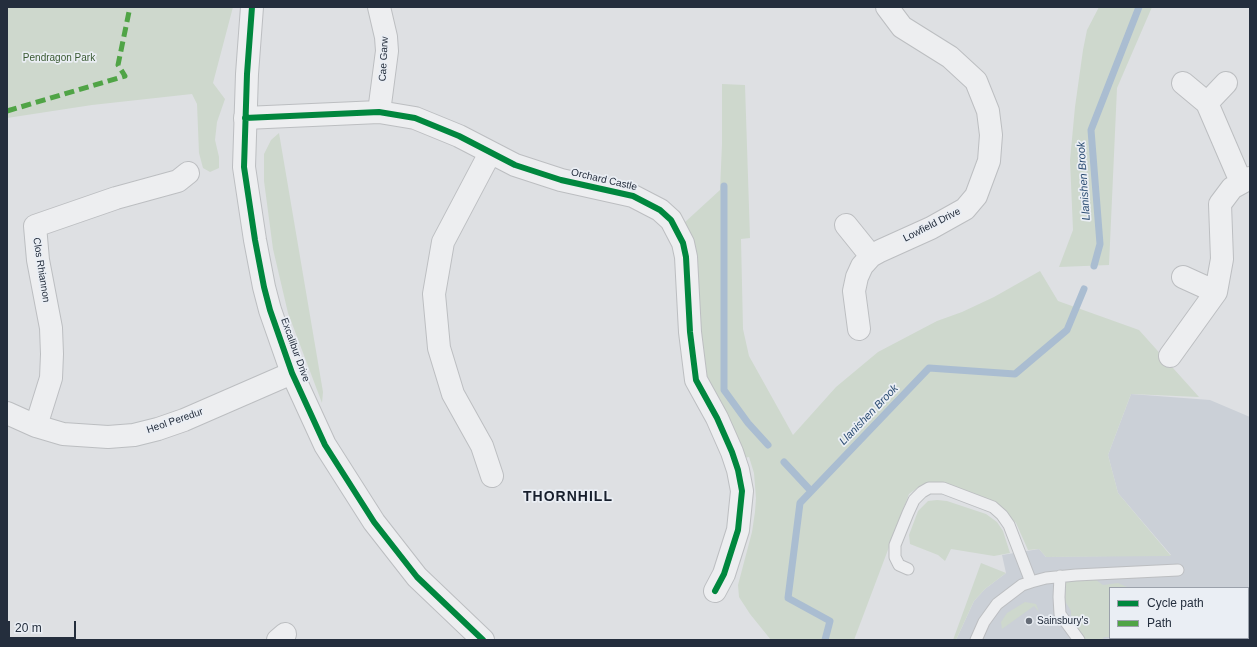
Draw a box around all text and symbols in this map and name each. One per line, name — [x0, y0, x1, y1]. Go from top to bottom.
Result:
street label: Cae Garw — [377, 36, 391, 82]
park label: Pendragon Park — [23, 52, 95, 64]
water label: Llanishen Brook — [1075, 141, 1093, 221]
street label: Orchard Castle — [570, 167, 638, 193]
street label: Lowfield Drive — [901, 205, 963, 245]
street label: Clos Rhiannon — [30, 237, 52, 303]
street label: Excalibur Drive — [278, 316, 312, 384]
water label: Llanishen Brook — [837, 382, 901, 448]
street label: Heol Peredur — [145, 406, 205, 436]
district label: THORNHILL — [523, 489, 613, 505]
legend — [1109, 587, 1249, 639]
text: Cycle path — [1147, 596, 1204, 610]
scale bar — [10, 613, 78, 639]
place label: Sainsbury's — [1037, 615, 1088, 627]
marker: Sainsbury's — [1024, 616, 1034, 626]
text: Path — [1147, 616, 1172, 630]
text: 20 m — [15, 621, 42, 635]

